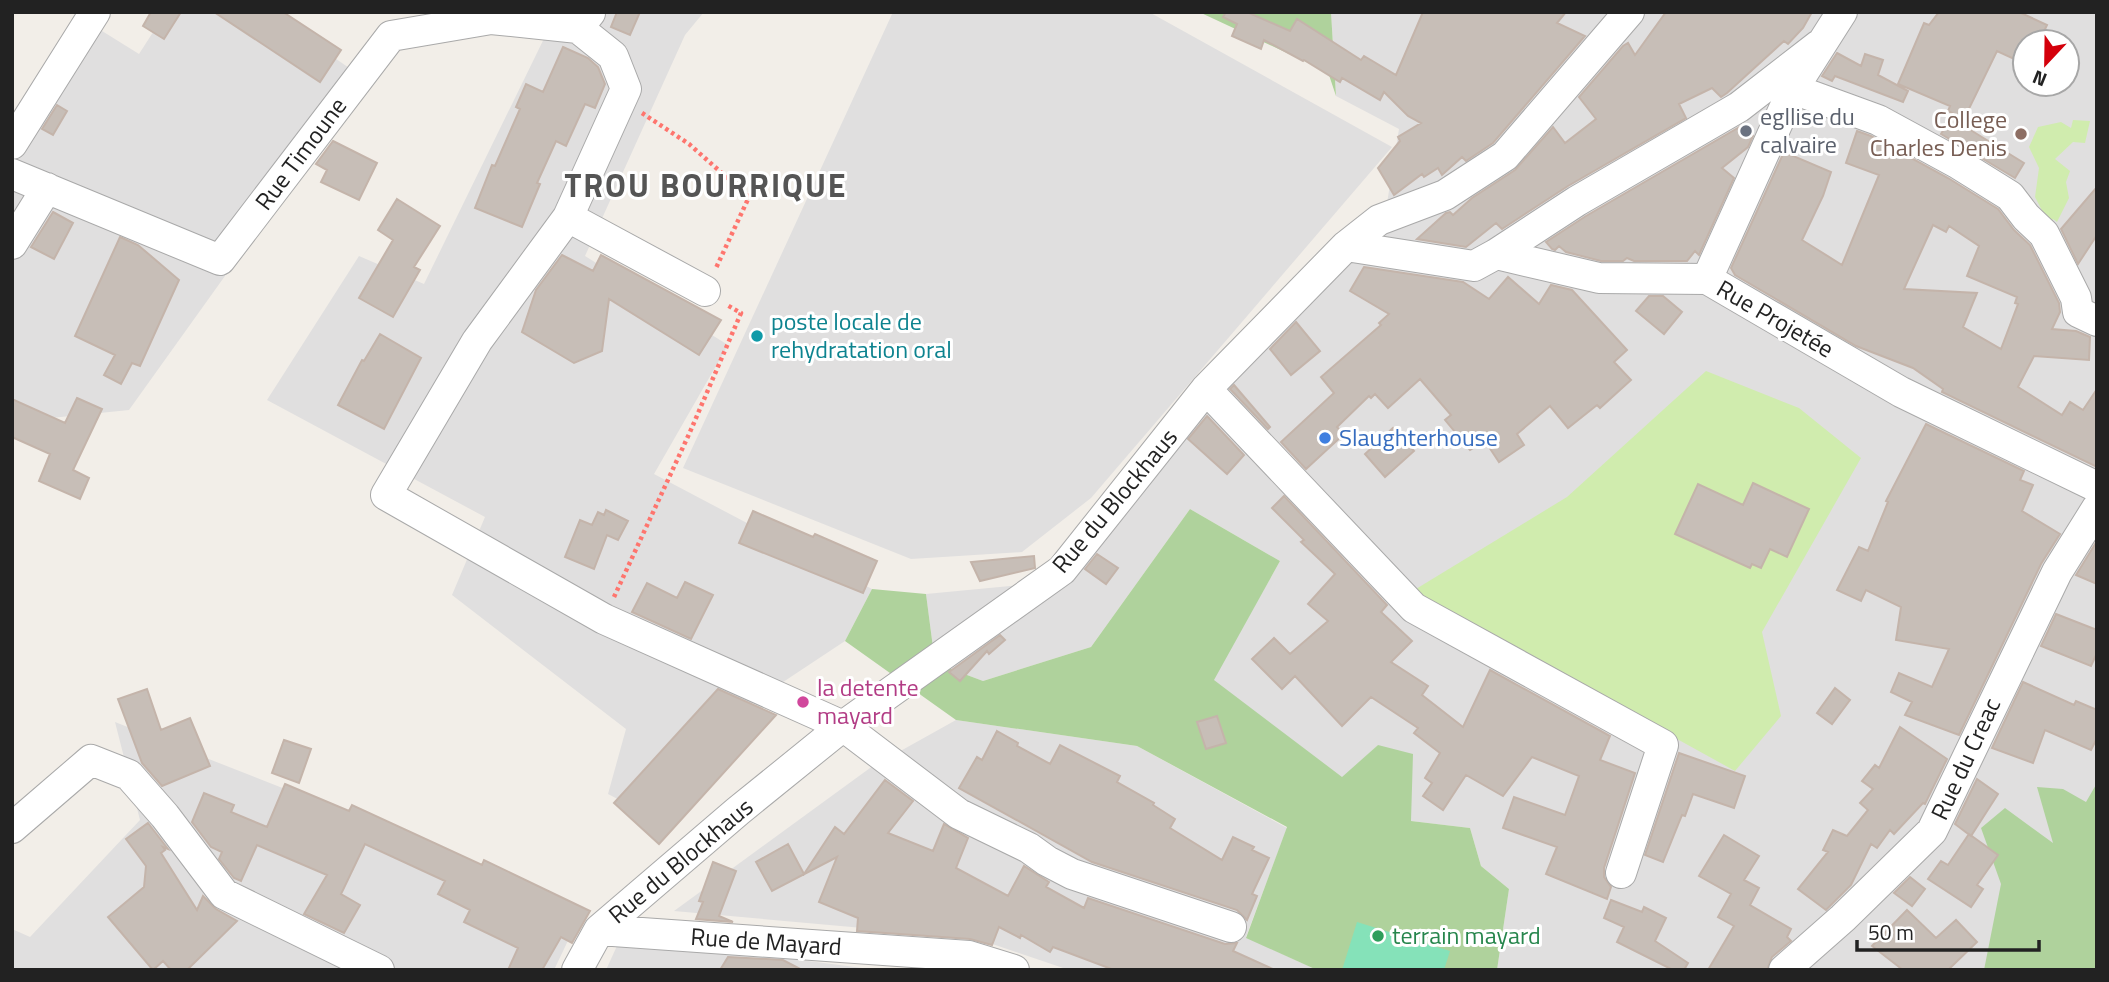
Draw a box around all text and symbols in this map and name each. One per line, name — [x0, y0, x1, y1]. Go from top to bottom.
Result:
north arrow — [2011, 28, 2081, 98]
text: N — [2028, 63, 2051, 95]
street label: Rue Timoune — [246, 89, 355, 217]
place label: egllise du calvaire — [1760, 98, 1855, 162]
place label: College Charles Denis — [1870, 101, 2007, 165]
marker: egllise du calvaire — [1738, 123, 1754, 139]
marker: College Charles Denis — [2013, 126, 2029, 142]
district label: TROU BOURRIQUE — [564, 161, 848, 209]
street label: Rue Projetée — [1710, 270, 1841, 366]
place label: poste locale de rehydratation oral — [771, 303, 952, 367]
marker: poste locale de rehydratation oral — [749, 328, 765, 344]
place label: Slaughterhouse — [1339, 419, 1498, 455]
street label: Rue du Blockhaus — [1043, 420, 1186, 581]
marker: Slaughterhouse — [1317, 430, 1333, 446]
place label: la detente mayard — [817, 669, 919, 733]
street label: Rue du Creac — [1921, 692, 2009, 826]
marker: la detente mayard — [795, 694, 811, 710]
street label: Rue du Blockhaus — [600, 789, 761, 932]
scale bar — [1857, 908, 2039, 952]
text: 50 m — [1868, 916, 1914, 948]
place label: terrain mayard — [1392, 917, 1541, 953]
street label: Rue de Mayard — [689, 918, 843, 964]
marker: terrain mayard — [1370, 928, 1386, 944]

